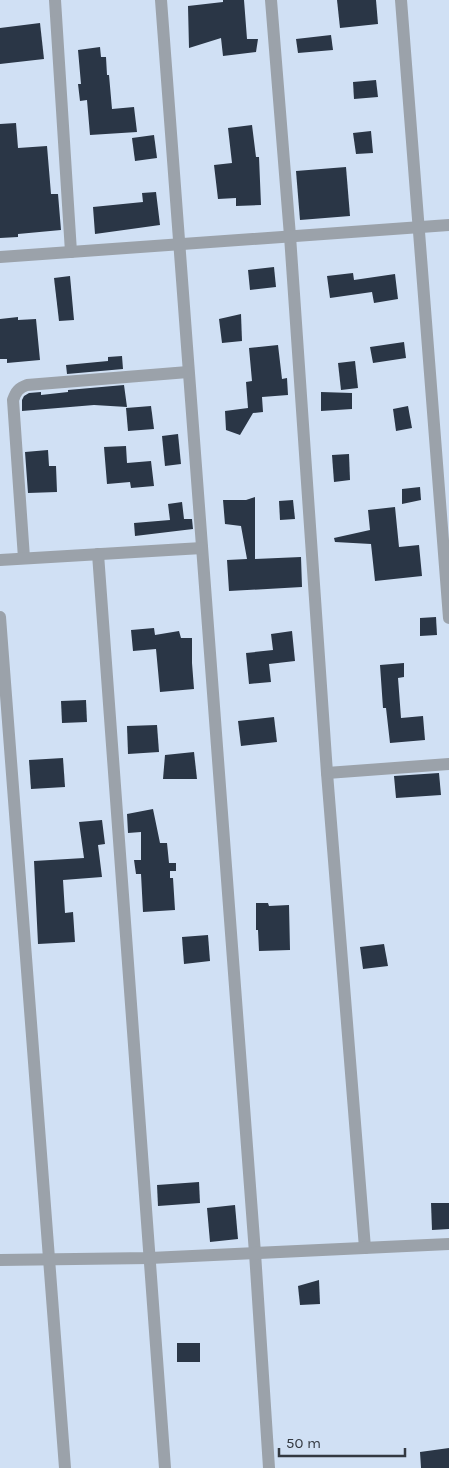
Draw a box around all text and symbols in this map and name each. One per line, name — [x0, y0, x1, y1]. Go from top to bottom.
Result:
scale bar — [279, 1426, 405, 1458]
text: 50 m — [286, 1434, 321, 1452]

